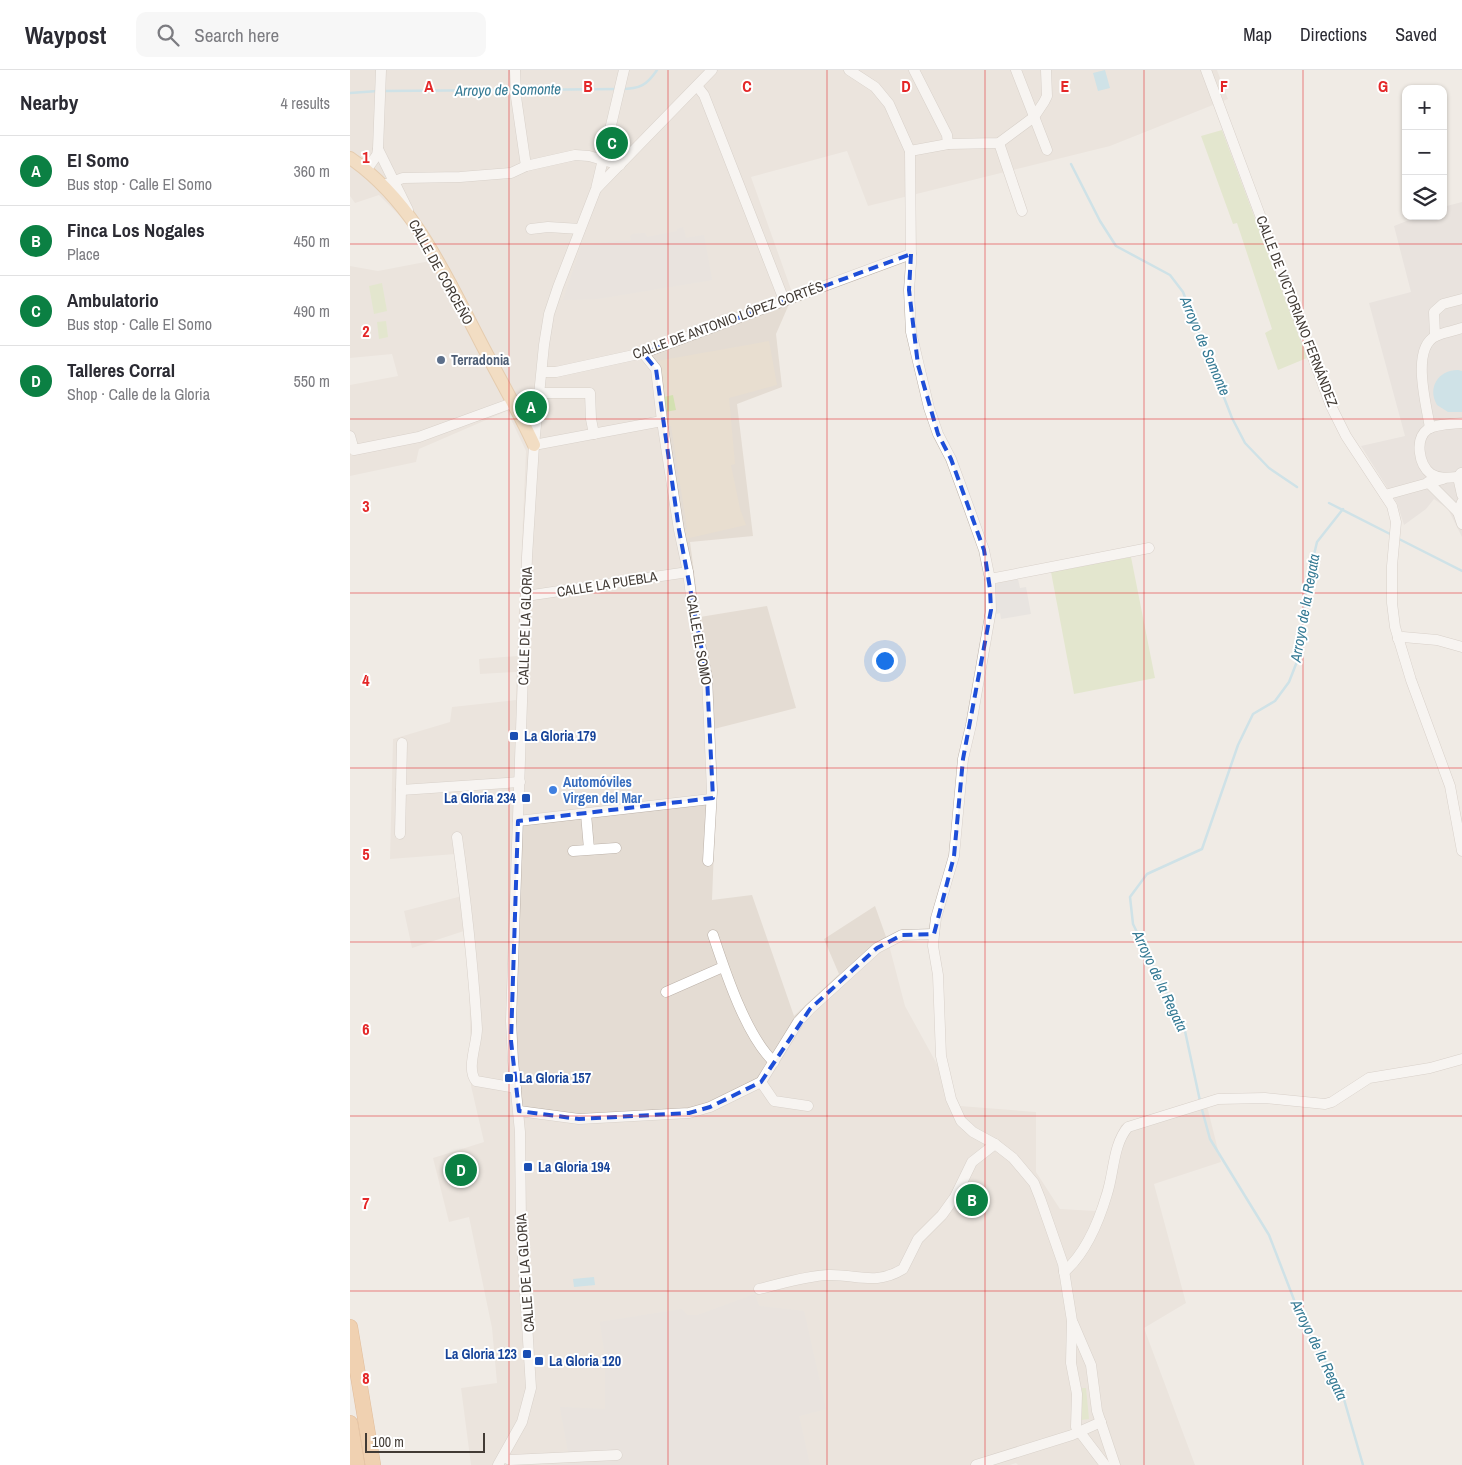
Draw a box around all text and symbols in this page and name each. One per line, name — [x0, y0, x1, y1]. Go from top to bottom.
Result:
search box — [136, 12, 486, 57]
text: Waypost — [25, 19, 106, 51]
icon: search — [154, 21, 182, 49]
text: Search here — [194, 22, 279, 48]
text: Map — [1243, 22, 1272, 47]
text: Directions — [1300, 22, 1367, 47]
text: Saved — [1395, 22, 1437, 47]
text: A — [424, 75, 434, 97]
text: B — [583, 75, 593, 97]
text: C — [742, 75, 752, 97]
text: D — [901, 75, 911, 97]
text: E — [1061, 75, 1070, 97]
text: F — [1220, 75, 1228, 97]
text: G — [1378, 75, 1388, 97]
water label: Arroyo de Somonte — [454, 78, 561, 101]
map controls — [1402, 85, 1447, 220]
button: + — [1402, 85, 1447, 130]
text: Nearby — [20, 88, 78, 117]
text: 4 results — [280, 92, 330, 114]
pin: C — [596, 124, 628, 162]
button: − — [1402, 130, 1447, 175]
text: 1 — [362, 146, 370, 168]
text: El Somo — [67, 147, 129, 173]
text: A — [31, 160, 41, 182]
text: 360 m — [294, 160, 330, 182]
text: Bus stop · Calle El Somo — [67, 173, 212, 195]
button: layers — [1402, 175, 1447, 220]
street label: CALLE DE VICTORIANO FERNÁNDEZ — [1252, 213, 1342, 409]
street label: CALLE DE CORCEÑO — [405, 216, 477, 328]
text: Finca Los Nogales — [67, 217, 205, 243]
text: B — [31, 230, 41, 252]
text: 450 m — [294, 230, 330, 252]
text: Place — [67, 243, 100, 265]
street label: CALLE DE ANTONIO LÓPEZ CORTÉS — [630, 277, 826, 363]
text: Ambulatorio — [67, 287, 159, 313]
water label: Arroyo de Somonte — [1175, 292, 1236, 399]
text: C — [31, 300, 41, 322]
text: 490 m — [294, 300, 330, 322]
text: Bus stop · Calle El Somo — [67, 313, 212, 335]
text: 2 — [362, 320, 370, 342]
place label: Terradonia — [451, 351, 510, 369]
marker: Terradonia — [435, 354, 447, 366]
text: Talleres Corral — [67, 357, 175, 383]
text: D — [31, 370, 41, 392]
text: 550 m — [294, 370, 330, 392]
text: Shop · Calle de la Gloria — [67, 383, 210, 405]
pin: A — [515, 388, 547, 426]
text: 3 — [362, 495, 370, 517]
water label: Arroyo de la Regata — [1284, 552, 1324, 665]
street label: CALLE DE LA GLORIA — [514, 566, 536, 686]
street label: CALLE LA PUEBLA — [555, 567, 659, 601]
street label: CALLE EL SOMO — [682, 593, 716, 687]
your location — [872, 648, 898, 674]
text: 4 — [362, 669, 370, 691]
place label: La Gloria 179 — [524, 727, 596, 745]
marker: La Gloria 179 — [508, 730, 520, 742]
place label: Automóviles Virgen del Mar — [563, 773, 642, 807]
marker: Automóviles Virgen del Mar — [547, 784, 559, 796]
place label: La Gloria 234 — [444, 789, 517, 807]
marker: La Gloria 234 — [520, 792, 532, 804]
text: 5 — [362, 843, 370, 865]
water label: Arroyo de la Regata — [1127, 926, 1193, 1035]
text: 6 — [362, 1018, 370, 1040]
place label: La Gloria 157 — [519, 1069, 592, 1087]
marker: La Gloria 157 — [503, 1072, 515, 1084]
pin: D — [445, 1151, 477, 1189]
place label: La Gloria 194 — [538, 1158, 611, 1176]
marker: La Gloria 194 — [522, 1161, 534, 1173]
pin: B — [956, 1181, 988, 1219]
text: 7 — [362, 1192, 370, 1214]
street label: CALLE DE LA GLORIA — [512, 1213, 538, 1333]
water label: Arroyo de la Regata — [1286, 1295, 1353, 1404]
place label: La Gloria 123 — [445, 1345, 517, 1363]
marker: La Gloria 123 — [521, 1348, 533, 1360]
place label: La Gloria 120 — [549, 1352, 621, 1370]
marker: La Gloria 120 — [533, 1355, 545, 1367]
text: 8 — [362, 1367, 370, 1389]
scale bar — [365, 1430, 485, 1453]
text: 100 m — [372, 1433, 404, 1451]

